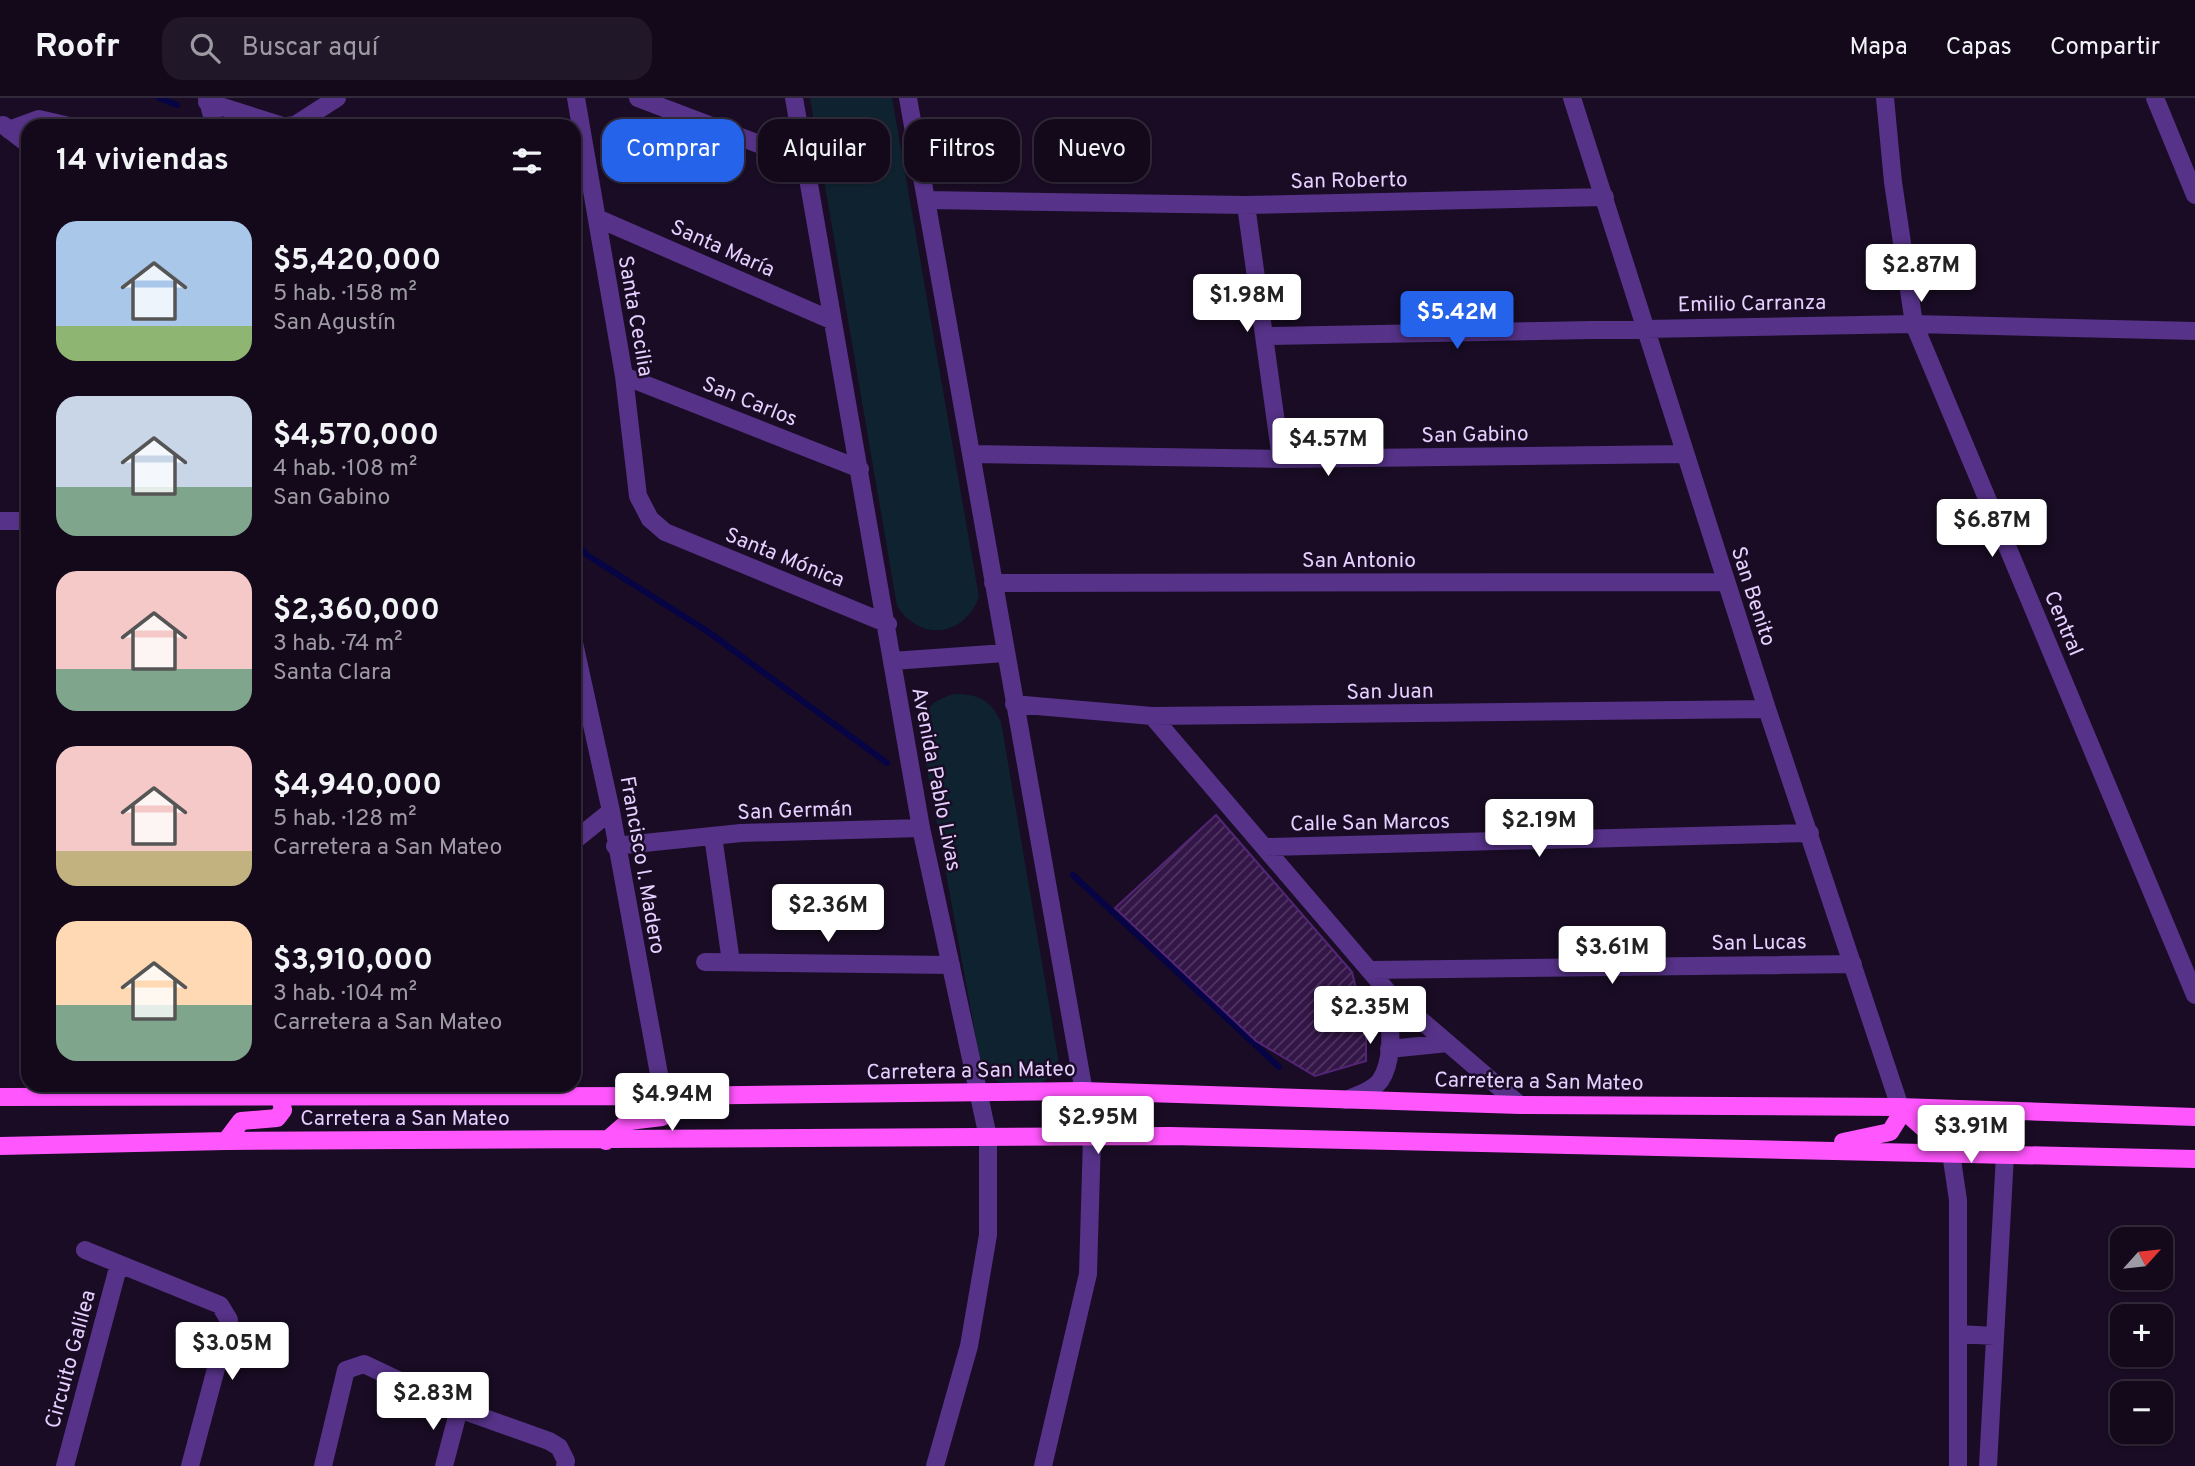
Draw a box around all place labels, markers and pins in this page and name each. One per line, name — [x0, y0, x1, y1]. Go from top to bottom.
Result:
pin: $2.87M — [1864, 244, 1978, 304]
pin: $1.98M — [1190, 274, 1304, 334]
pin: $5.42M — [1400, 292, 1514, 351]
pin: $4.57M — [1271, 418, 1385, 478]
pin: $6.87M — [1935, 500, 2049, 559]
pin: $2.19M — [1482, 800, 1596, 859]
pin: $2.36M — [771, 884, 885, 944]
pin: $3.61M — [1555, 926, 1669, 986]
pin: $2.35M — [1313, 986, 1427, 1046]
pin: $4.94M — [615, 1074, 729, 1133]
pin: $2.95M — [1041, 1096, 1155, 1156]
pin: $3.91M — [1914, 1105, 2028, 1165]
pin: $3.05M — [175, 1322, 289, 1382]
pin: $2.83M — [376, 1372, 490, 1432]

